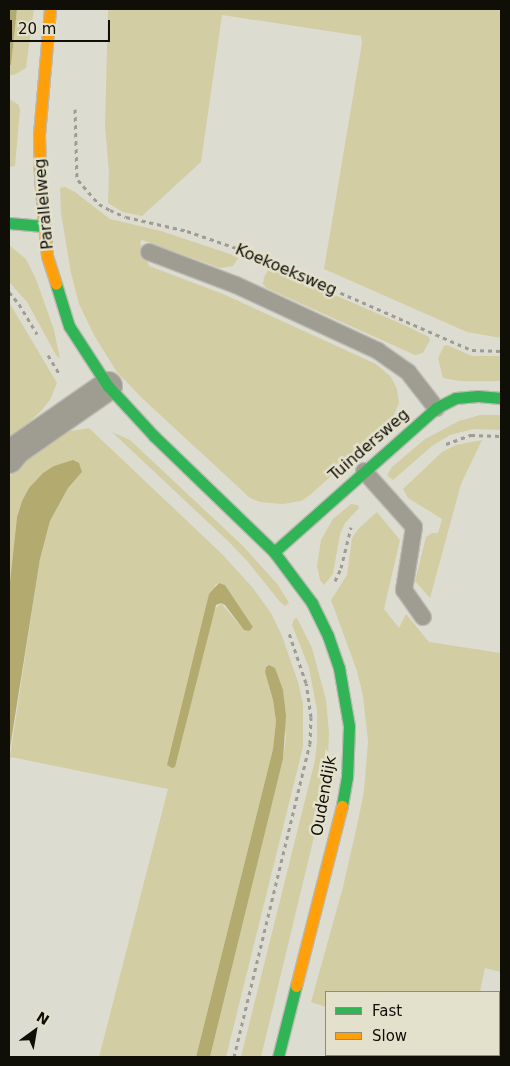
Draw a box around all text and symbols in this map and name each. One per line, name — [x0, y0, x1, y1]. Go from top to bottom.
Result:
scale bar — [12, 10, 112, 42]
text: 20 m — [18, 20, 56, 38]
street label: Parallelweg — [30, 158, 58, 250]
street label: Koekoeksweg — [232, 240, 340, 300]
street label: Tuindersweg — [325, 405, 413, 485]
street label: Oudendijk — [307, 754, 341, 838]
legend — [325, 991, 500, 1056]
text: Fast — [372, 1002, 402, 1020]
north arrow — [10, 1006, 60, 1056]
text: N — [34, 1008, 52, 1028]
text: Slow — [372, 1027, 407, 1045]

